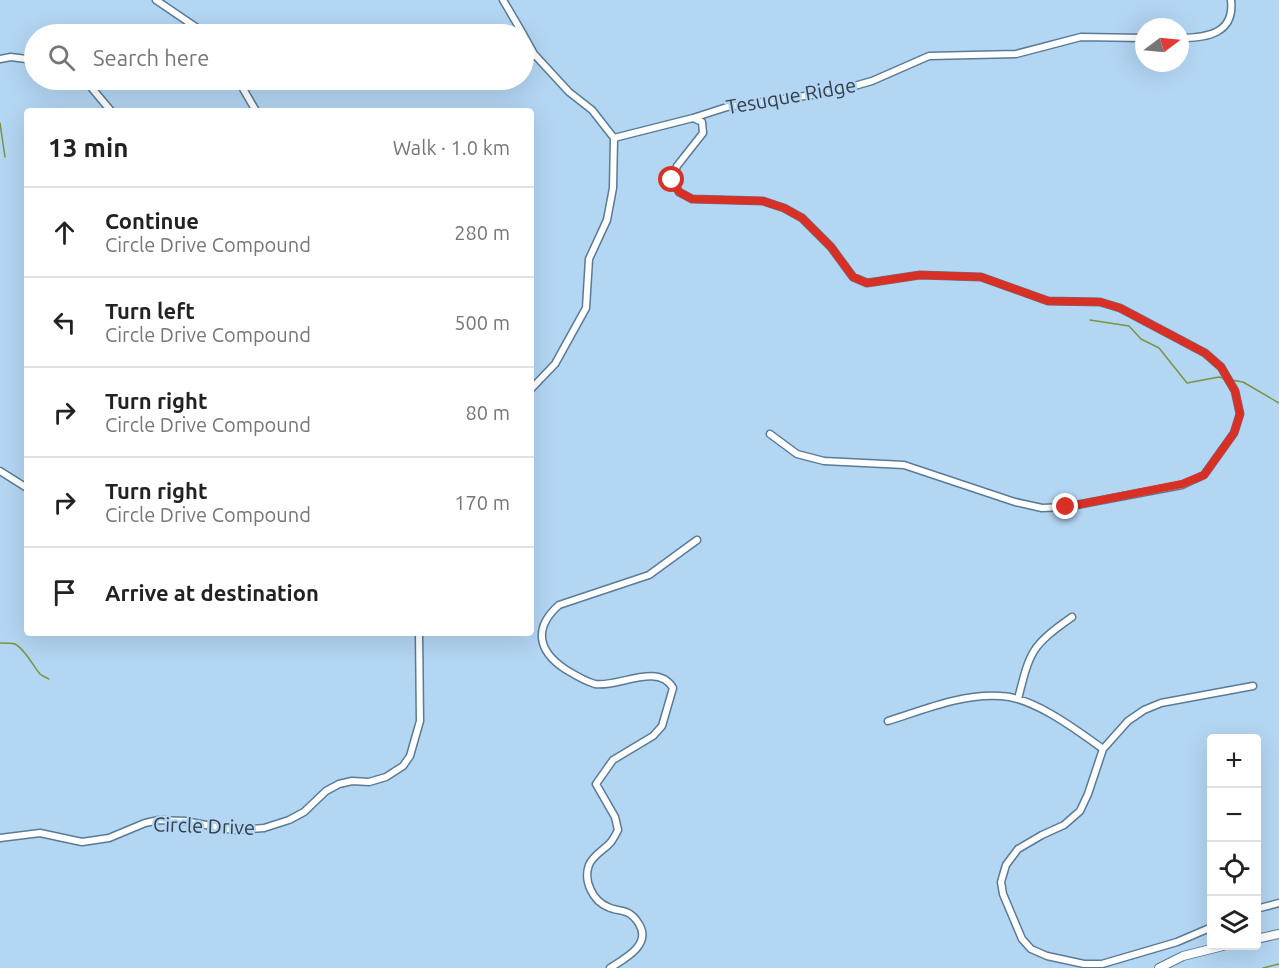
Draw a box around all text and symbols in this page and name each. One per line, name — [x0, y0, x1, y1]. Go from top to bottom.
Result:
north arrow — [1135, 18, 1189, 72]
search box — [24, 24, 534, 90]
icon: search — [45, 41, 78, 74]
text: Search here — [93, 45, 209, 70]
street label: Tesuque Ridge — [724, 73, 858, 118]
text: 13 min — [48, 133, 128, 162]
text: Walk · 1.0 km — [393, 136, 510, 159]
route start — [658, 166, 684, 192]
text: Continue — [105, 208, 199, 233]
icon: ahead — [48, 216, 81, 249]
text: 280 m — [454, 221, 510, 244]
text: Circle Drive Compound — [105, 233, 311, 256]
text: Turn left — [105, 298, 195, 323]
icon: left — [48, 306, 81, 339]
text: 500 m — [454, 311, 510, 334]
text: Circle Drive Compound — [105, 323, 311, 346]
text: Turn right — [105, 388, 207, 413]
icon: right — [48, 396, 81, 429]
text: 80 m — [466, 401, 510, 424]
text: Circle Drive Compound — [105, 413, 311, 436]
text: Turn right — [105, 478, 207, 503]
icon: right — [48, 486, 81, 519]
text: 170 m — [454, 491, 510, 514]
route end — [1052, 493, 1078, 519]
text: Circle Drive Compound — [105, 503, 311, 526]
icon: arrive — [48, 576, 81, 609]
text: Arrive at destination — [105, 580, 319, 605]
map controls — [1207, 734, 1261, 950]
button: + — [1207, 734, 1261, 788]
button: − — [1207, 788, 1261, 842]
street label: Circle Drive — [153, 812, 255, 839]
button: locate — [1207, 842, 1261, 896]
button: layers — [1207, 896, 1261, 950]

